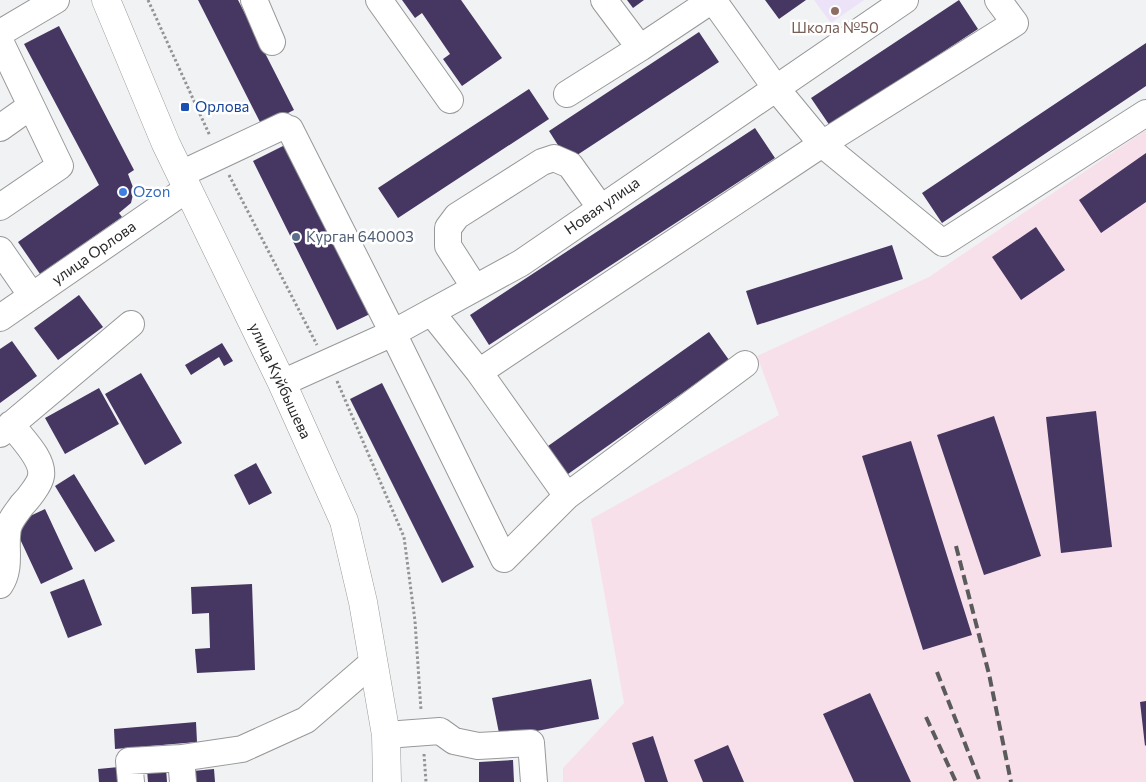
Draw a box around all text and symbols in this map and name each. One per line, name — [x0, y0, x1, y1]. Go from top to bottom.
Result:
marker: Школа №50 — [829, 5, 841, 17]
place label: Школа №50 — [791, 18, 879, 36]
place label: Орлова — [195, 97, 249, 115]
marker: Орлова — [179, 101, 191, 113]
street label: Новая улица — [560, 173, 643, 238]
place label: Ozon — [133, 182, 170, 200]
marker: Ozon — [117, 186, 129, 198]
street label: улица Орлова — [48, 217, 139, 288]
place label: Курган 640003 — [306, 227, 414, 245]
marker: Курган 640003 — [290, 231, 302, 243]
street label: улица Куйбышева — [246, 320, 316, 441]

